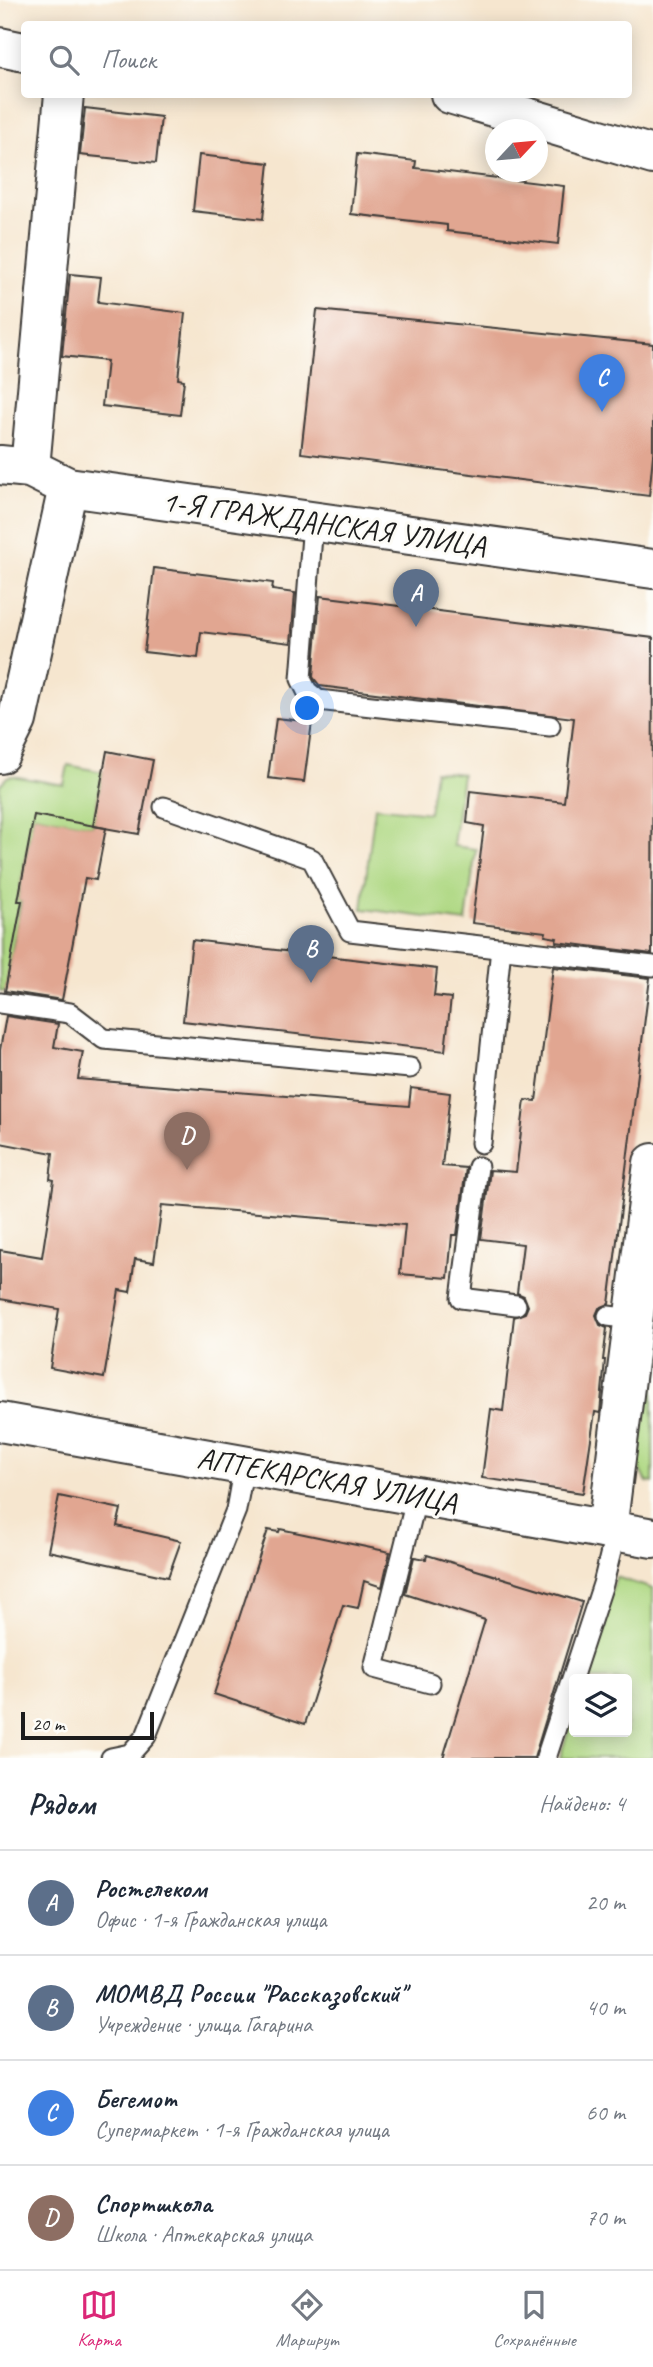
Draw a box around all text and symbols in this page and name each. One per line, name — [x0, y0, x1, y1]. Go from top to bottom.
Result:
search box — [21, 21, 632, 98]
icon: search — [45, 41, 83, 79]
text: Поиск — [101, 43, 156, 76]
north arrow — [485, 119, 548, 182]
pin: C — [579, 354, 625, 412]
street label: 1-Я ГРАЖДАНСКАЯ УЛИЦА — [160, 482, 489, 565]
pin: A — [393, 569, 439, 627]
your location — [290, 691, 324, 725]
pin: B — [288, 925, 334, 983]
pin: D — [164, 1112, 210, 1170]
street label: АПТЕКАРСКАЯ УЛИЦА — [194, 1438, 461, 1522]
map controls — [569, 1674, 632, 1737]
button: layers — [569, 1674, 632, 1737]
scale bar — [21, 1709, 154, 1741]
text: 20 m — [32, 1712, 64, 1736]
text: Рядом — [28, 1785, 95, 1823]
text: Найдено: 4 — [539, 1789, 625, 1818]
text: Ростелеком — [95, 1872, 207, 1905]
text: A — [45, 1888, 57, 1917]
text: 20 m — [586, 1888, 625, 1917]
text: Офис · 1-я Гражданская улица — [95, 1905, 326, 1934]
text: МОМВД России "Рассказовский" — [95, 1977, 406, 2010]
text: B — [45, 1993, 57, 2022]
text: 40 m — [586, 1993, 625, 2022]
text: Учреждение · улица Гагарина — [95, 2010, 312, 2039]
text: Бегемот — [95, 2082, 177, 2115]
text: C — [46, 2098, 56, 2127]
text: 60 m — [586, 2098, 625, 2127]
text: Супермаркет · 1-я Гражданская улица — [95, 2115, 389, 2144]
text: Спортшкола — [95, 2187, 212, 2220]
text: D — [44, 2203, 58, 2232]
text: 70 m — [586, 2203, 625, 2232]
text: Школа · Аптекарская улица — [95, 2220, 312, 2249]
tab: Карта — [77, 2286, 121, 2352]
tab: Маршрут — [276, 2286, 338, 2352]
tab: Сохранённые — [493, 2286, 576, 2352]

